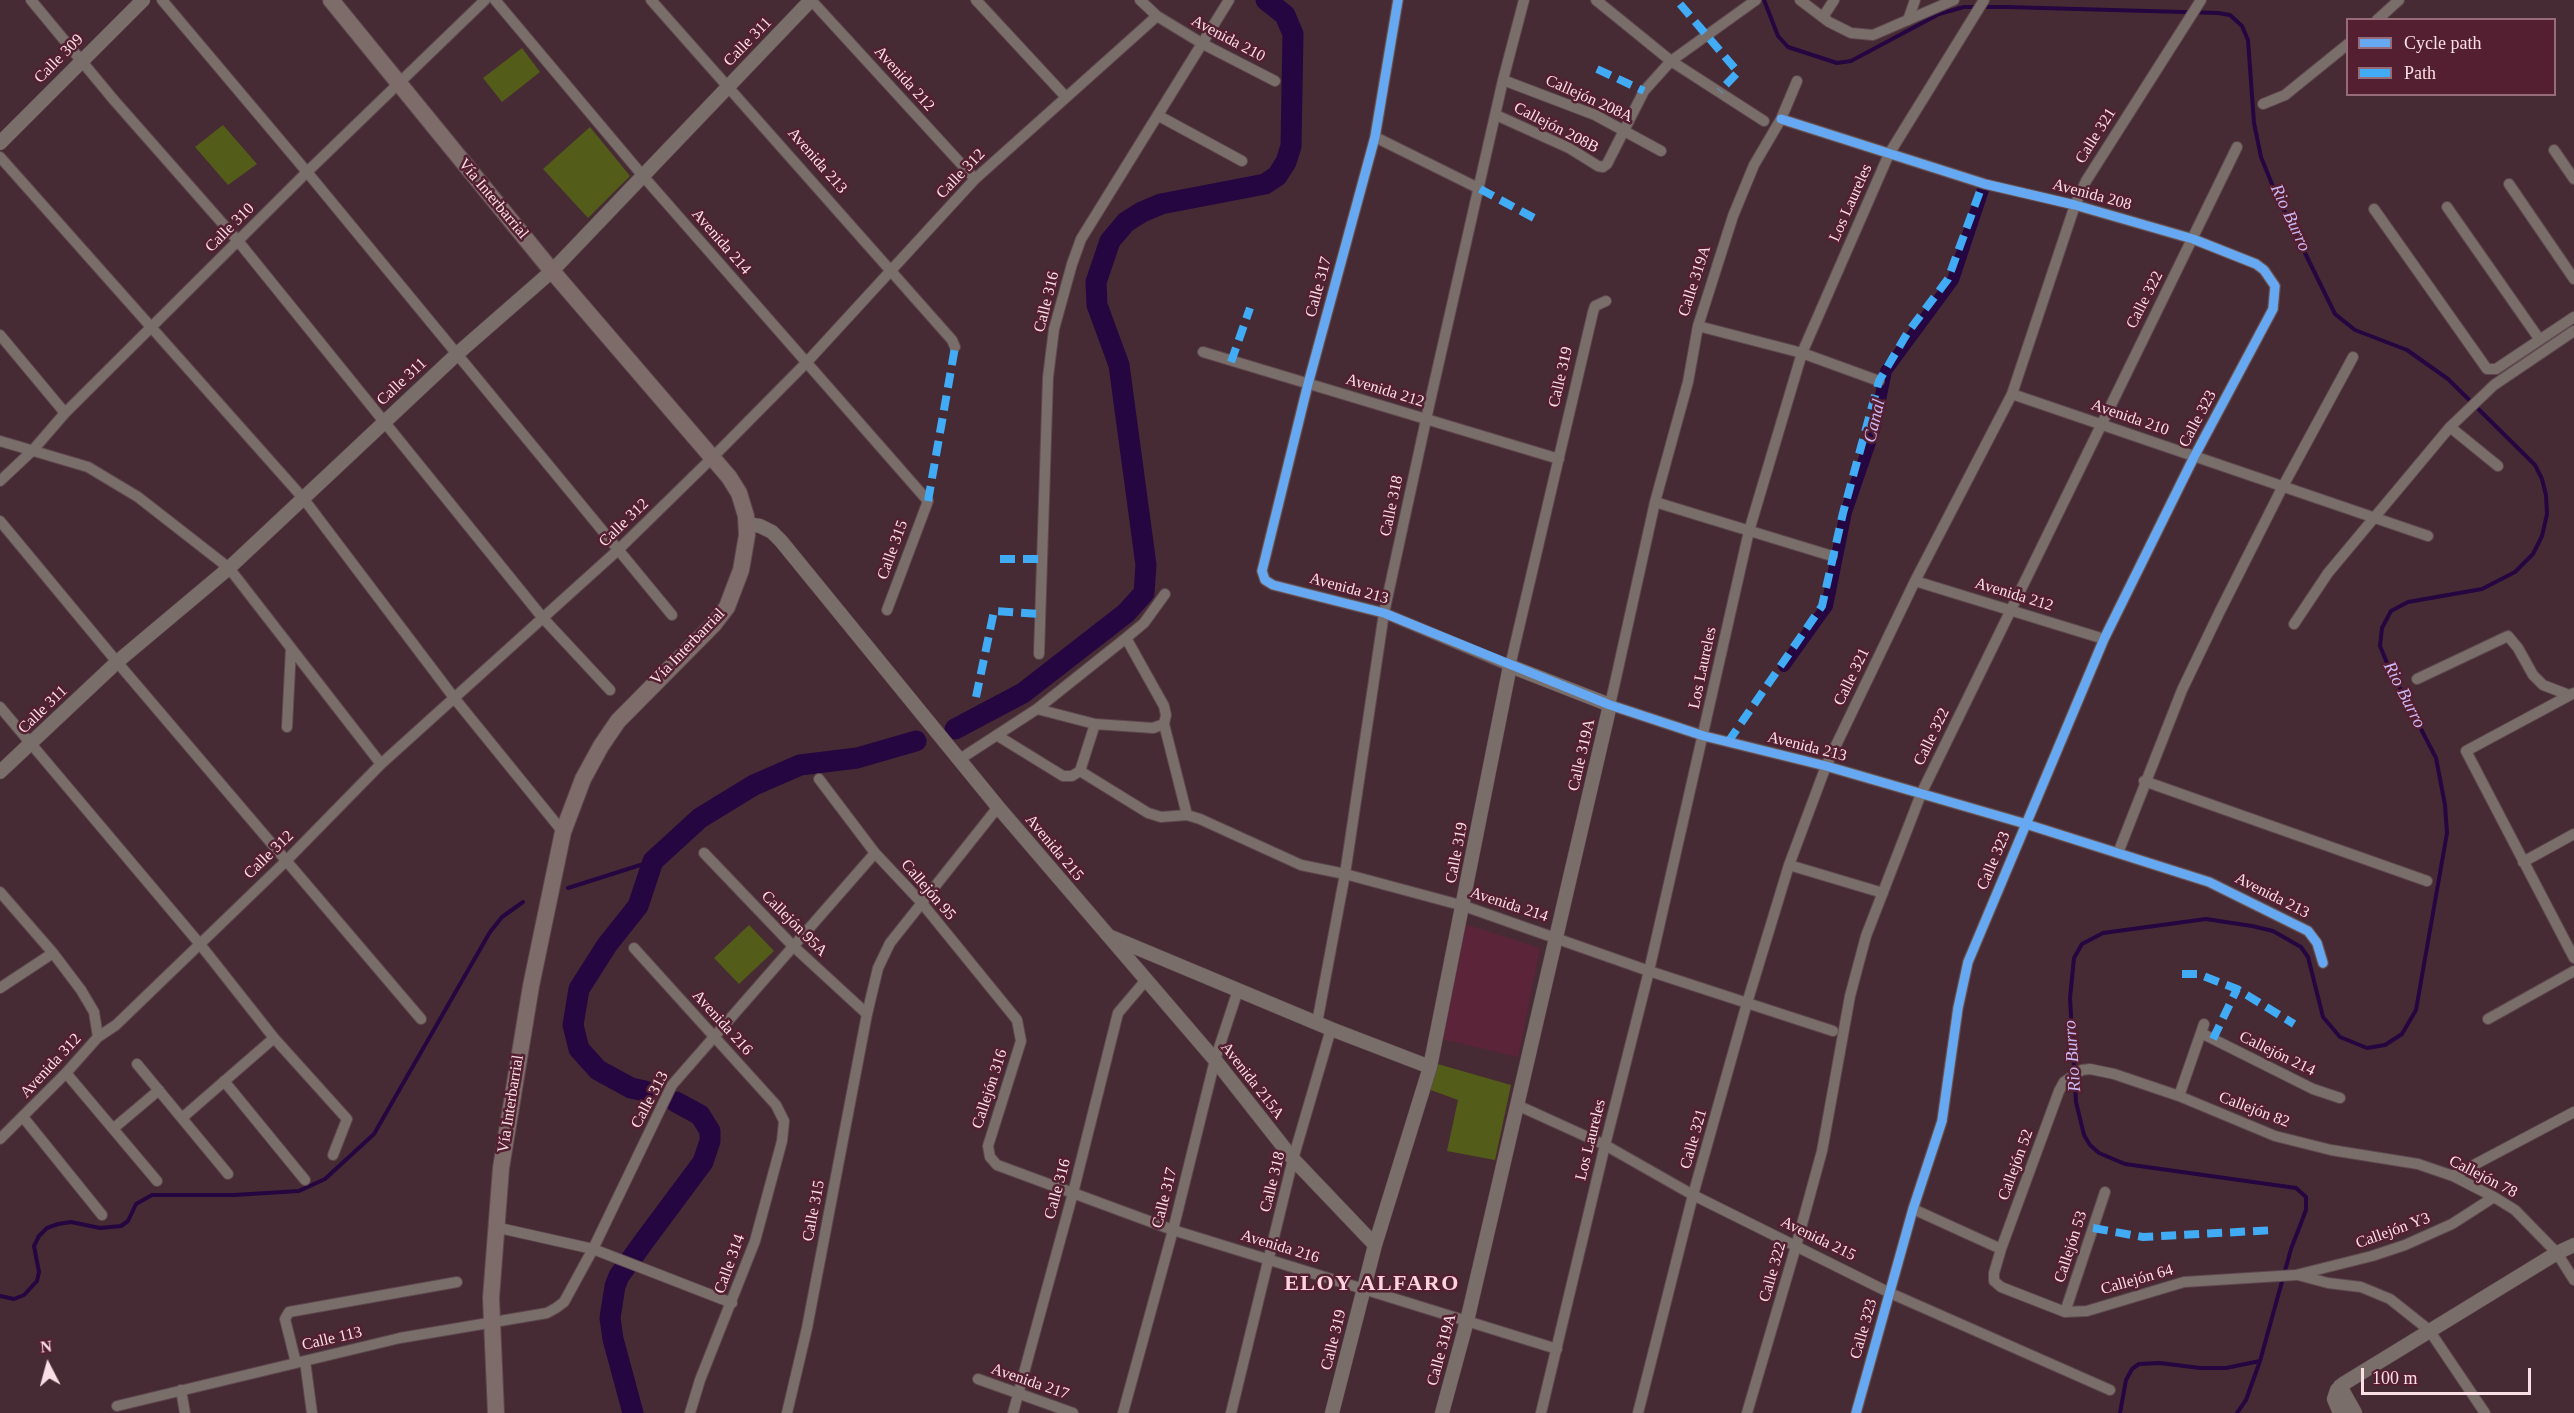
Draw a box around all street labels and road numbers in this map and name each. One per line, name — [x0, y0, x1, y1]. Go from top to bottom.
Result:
street label: Avenida 210 — [1188, 12, 1268, 66]
street label: Calle 311 — [720, 13, 776, 71]
street label: Calle 309 — [30, 30, 88, 88]
street label: Avenida 212 — [870, 42, 938, 116]
street label: Callejón 208A — [1542, 71, 1636, 127]
street label: Callejón 208B — [1510, 98, 1602, 158]
street label: Calle 321 — [2071, 105, 2121, 167]
street label: Avenida 213 — [783, 124, 851, 198]
street label: Calle 312 — [933, 145, 989, 203]
street label: Vía Interbarrial — [454, 155, 532, 243]
street label: Los Laureles — [1825, 161, 1877, 245]
street label: Avenida 208 — [2050, 175, 2134, 215]
street label: Calle 310 — [201, 199, 259, 257]
street label: Avenida 214 — [687, 205, 755, 279]
street label: Calle 319A — [1675, 243, 1715, 319]
street label: Calle 317 — [1302, 255, 1336, 319]
street label: Calle 322 — [2122, 268, 2168, 332]
street label: Calle 316 — [1030, 270, 1064, 334]
street label: Calle 319 — [1545, 345, 1577, 409]
street label: Calle 311 — [373, 354, 431, 410]
street label: Avenida 212 — [1343, 370, 1427, 412]
street label: Calle 323 — [2175, 387, 2221, 451]
street label: Avenida 210 — [2089, 396, 2171, 440]
street label: Calle 318 — [1376, 474, 1408, 538]
street label: Calle 312 — [595, 495, 653, 551]
street label: Calle 315 — [873, 518, 913, 582]
street label: Avenida 213 — [1307, 569, 1391, 609]
street label: Avenida 212 — [1972, 574, 2056, 616]
street label: Vía Interbarrial — [647, 605, 729, 689]
street label: Los Laureles — [1685, 625, 1721, 711]
street label: Calle 321 — [1830, 645, 1874, 709]
street label: Calle 311 — [14, 682, 72, 738]
street label: Calle 322 — [1910, 705, 1954, 769]
street label: Calle 319A — [1564, 717, 1600, 793]
street label: Avenida 213 — [1765, 728, 1849, 766]
street label: Avenida 215 — [1021, 811, 1087, 885]
street label: Calle 319 — [1442, 821, 1472, 885]
street label: Calle 312 — [240, 827, 298, 883]
street label: Calle 323 — [1973, 829, 2015, 893]
street label: Callejón 95 — [896, 856, 960, 924]
street label: Avenida 213 — [2232, 869, 2312, 923]
street label: Avenida 214 — [1468, 883, 1550, 927]
street label: Callejón 95A — [757, 887, 831, 961]
street label: Avenida 216 — [688, 986, 756, 1060]
street label: Callejón 214 — [2236, 1027, 2318, 1081]
street label: Avenida 312 — [16, 1030, 86, 1102]
street label: Avenida 215A — [1216, 1039, 1288, 1123]
street label: Callejón 316 — [968, 1047, 1012, 1131]
street label: Vía Interbarrial — [494, 1054, 528, 1154]
street label: Calle 313 — [627, 1068, 673, 1132]
street label: Callejón 82 — [2216, 1088, 2292, 1132]
street label: Los Laureles — [1572, 1097, 1610, 1183]
street label: Calle 321 — [1676, 1107, 1712, 1171]
street label: Callejón 52 — [1994, 1127, 2038, 1203]
street label: Calle 318 — [1256, 1150, 1290, 1214]
street label: Callejón 78 — [2446, 1152, 2520, 1202]
street label: Calle 316 — [1041, 1157, 1075, 1221]
street label: Calle 317 — [1148, 1166, 1182, 1230]
street label: Calle 315 — [799, 1179, 829, 1243]
street label: Callejón 53 — [2050, 1209, 2092, 1285]
street label: Callejón Y3 — [2353, 1209, 2433, 1253]
street label: Avenida 215 — [1777, 1213, 1859, 1265]
street label: Avenida 216 — [1238, 1226, 1322, 1268]
street label: Calle 314 — [710, 1232, 750, 1296]
street label: Calle 322 — [1755, 1240, 1791, 1304]
street label: Callejón 64 — [2099, 1261, 2175, 1299]
street label: Calle 323 — [1846, 1297, 1882, 1361]
street label: Calle 319 — [1317, 1308, 1351, 1372]
street label: Calle 319A — [1423, 1312, 1461, 1388]
street label: Calle 113 — [300, 1323, 364, 1355]
street label: Avenida 217 — [989, 1360, 1071, 1404]

